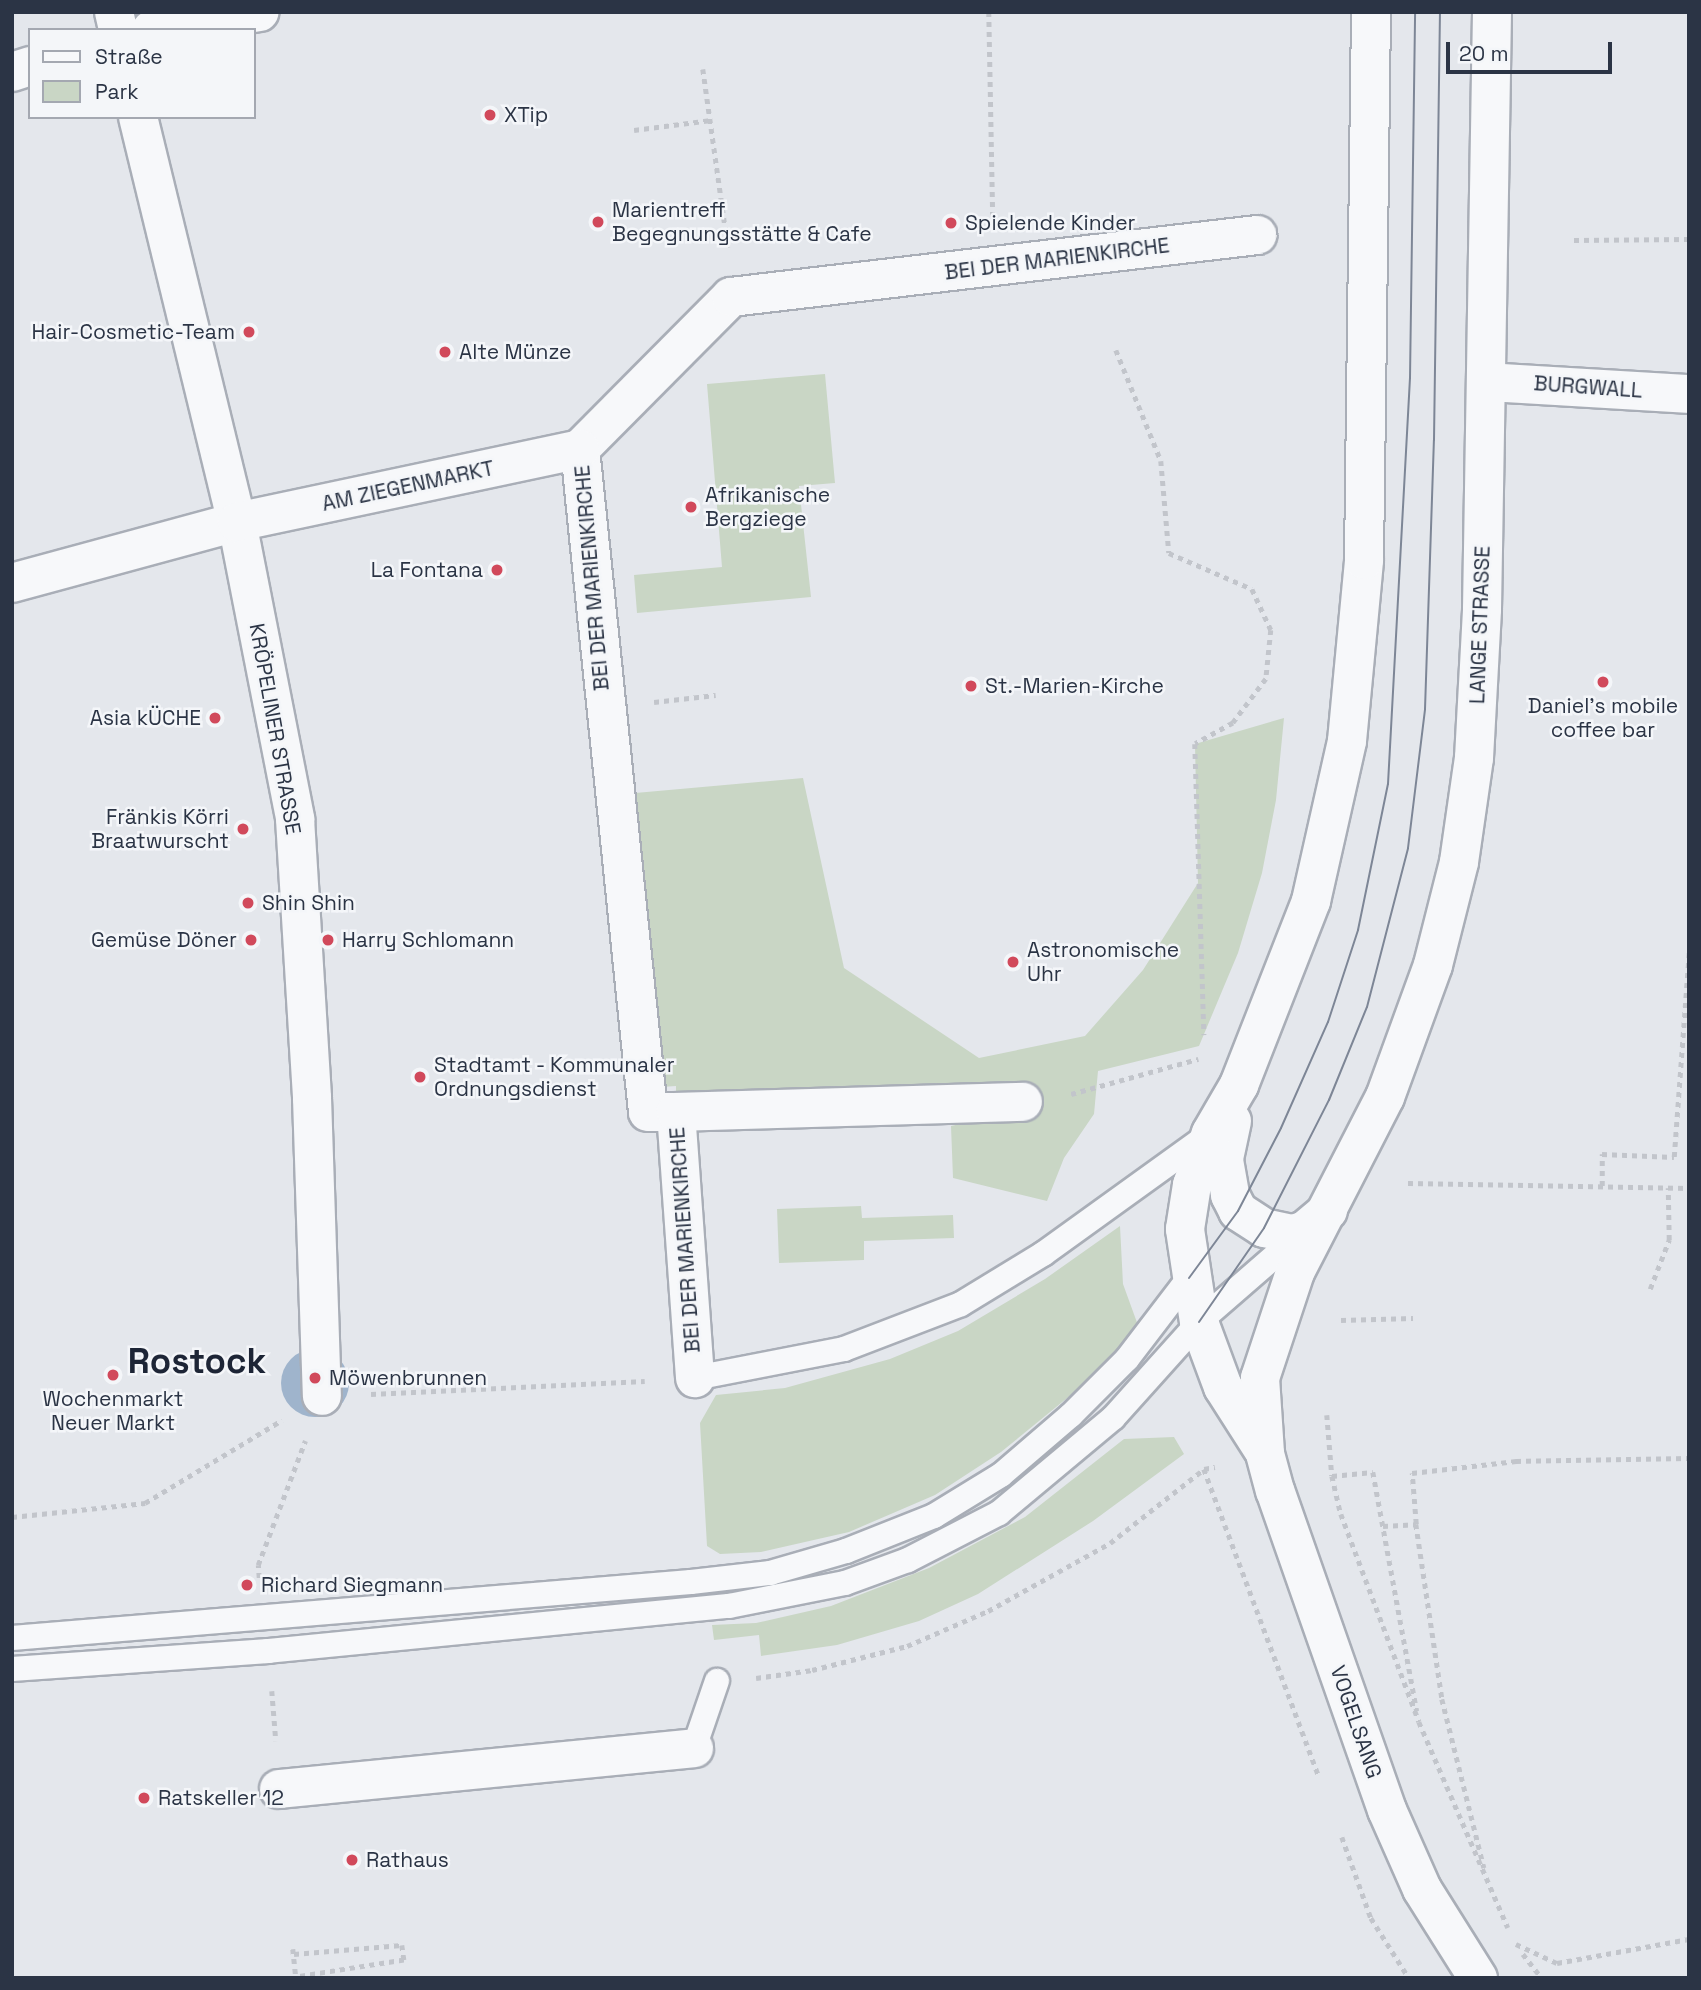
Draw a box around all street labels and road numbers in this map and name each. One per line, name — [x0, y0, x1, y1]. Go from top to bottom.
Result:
street label: BEI DER MARIENKIRCHE — [943, 233, 1171, 285]
street label: BURGWALL — [1533, 371, 1643, 403]
street label: AM ZIEGENMARKT — [320, 455, 496, 517]
street label: BEI DER MARIENKIRCHE — [570, 464, 614, 692]
street label: LANGE STRASSE — [1465, 545, 1495, 705]
street label: KRÖPELINER STRASSE — [244, 621, 306, 837]
street label: BEI DER MARIENKIRCHE — [665, 1126, 705, 1354]
street label: VOGELSANG — [1325, 1662, 1387, 1782]

